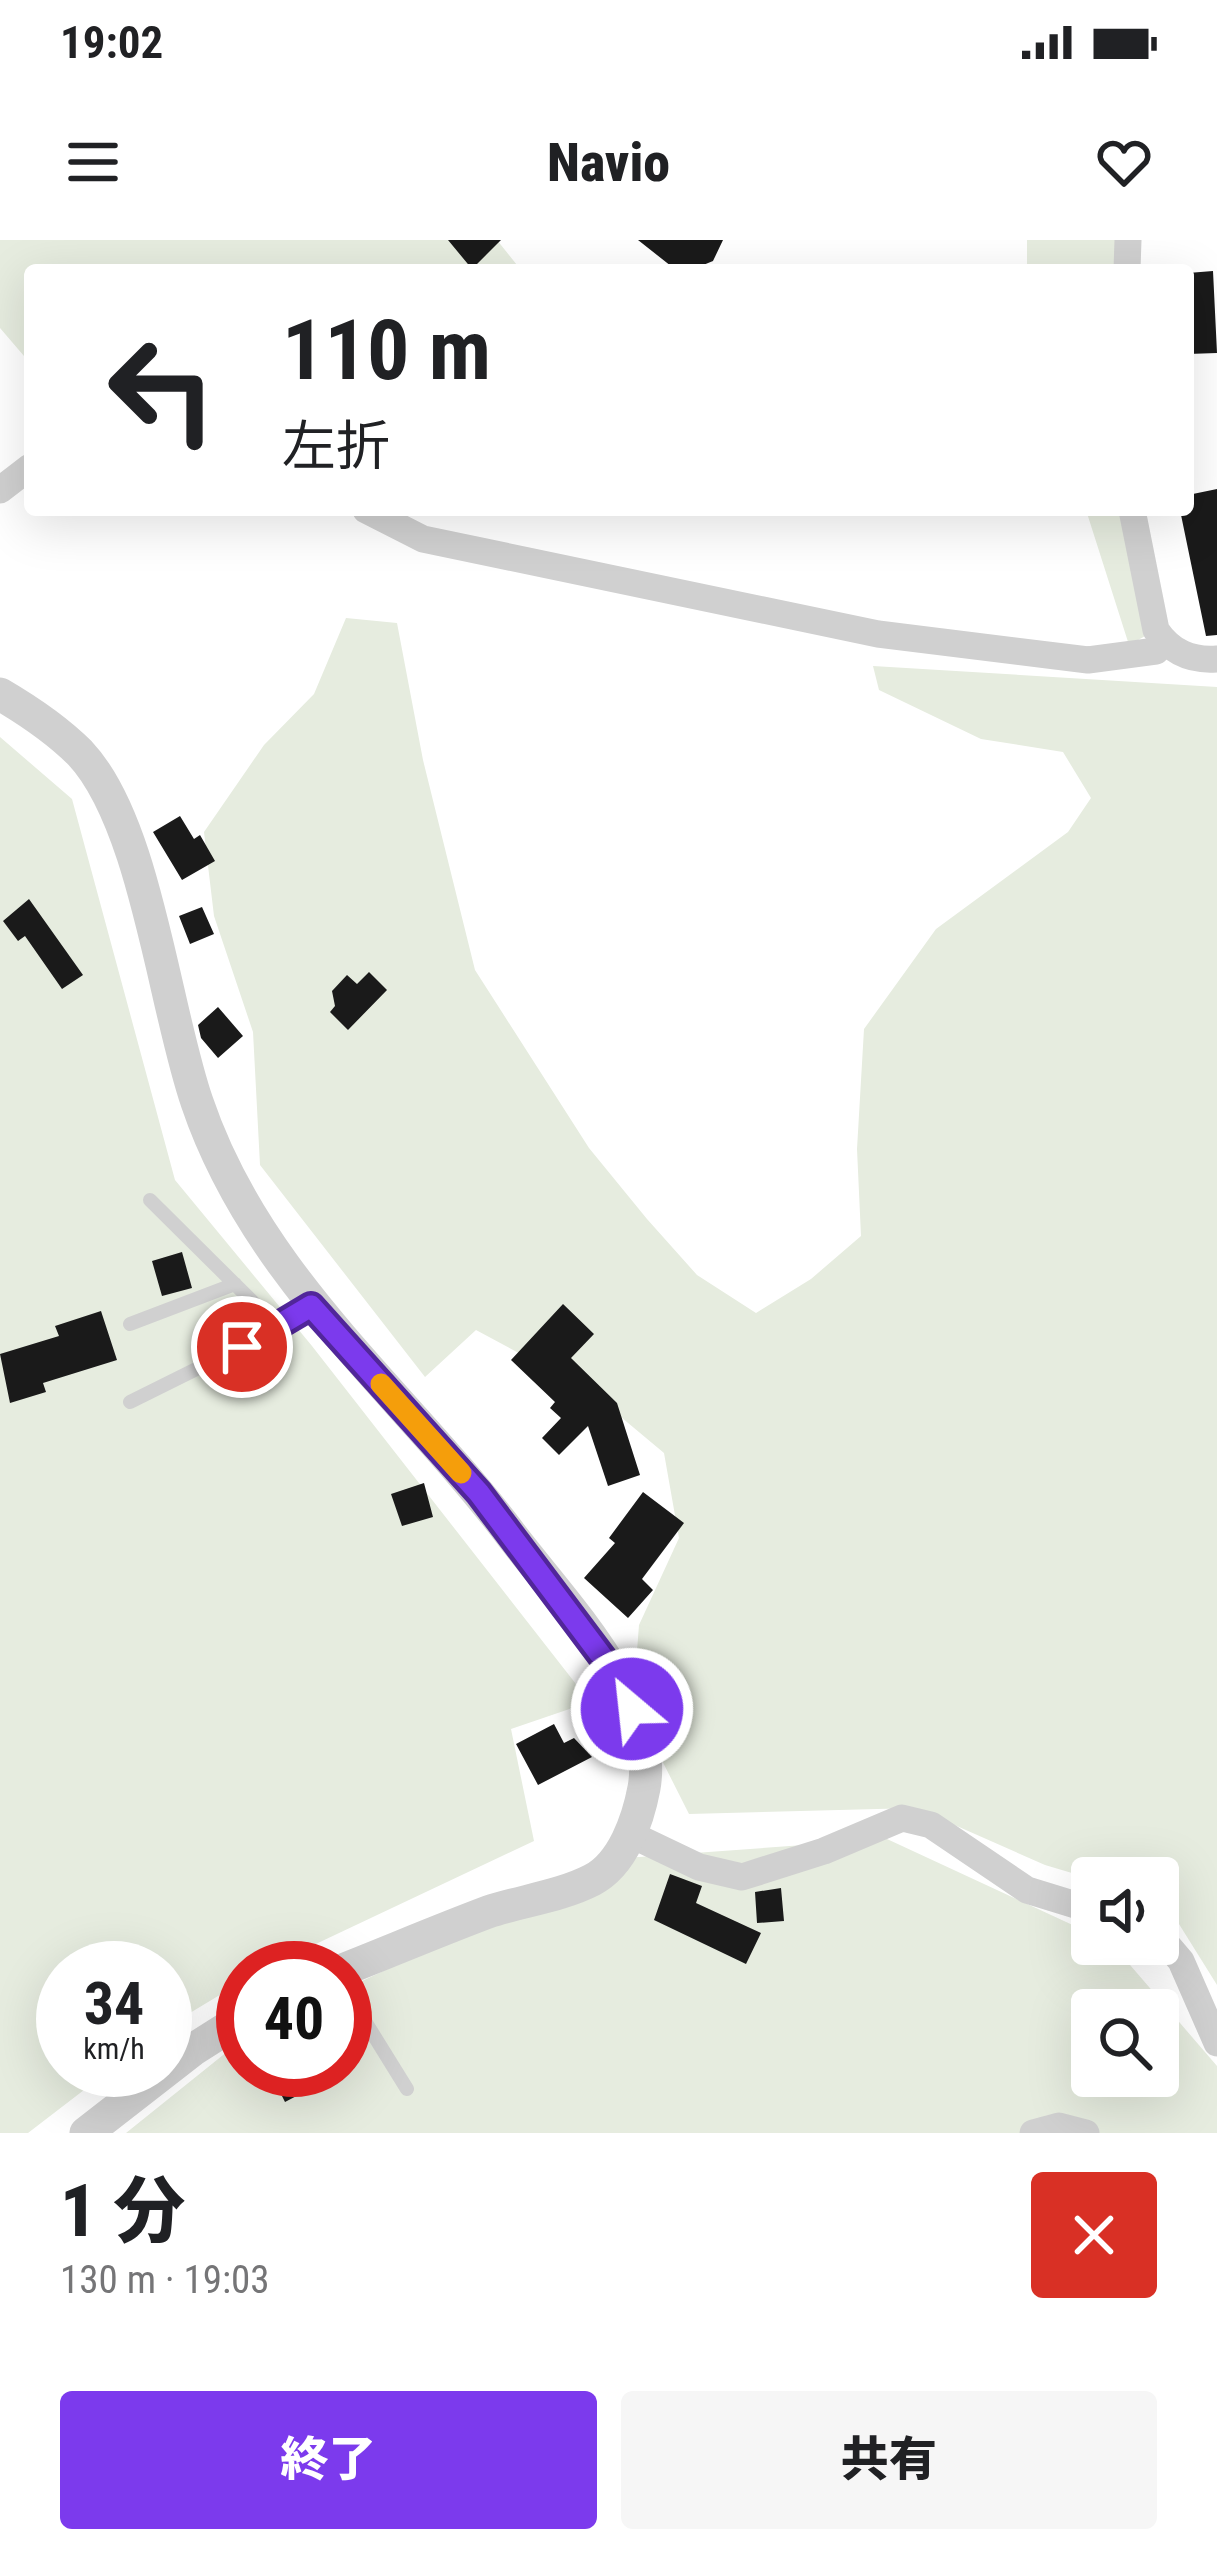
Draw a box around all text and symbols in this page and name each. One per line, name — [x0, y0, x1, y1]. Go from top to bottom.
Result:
text: 19:02 — [60, 16, 163, 69]
icon: menu — [60, 129, 126, 195]
icon: heart — [1091, 129, 1157, 195]
text: Navio — [547, 131, 670, 194]
text: 110 m — [282, 301, 491, 400]
icon: left — [84, 312, 240, 468]
text: 左折 — [282, 415, 390, 478]
pin — [191, 1296, 293, 1398]
icon: arrive — [209, 1314, 275, 1380]
position arrow — [569, 1646, 695, 1772]
map controls — [1071, 1857, 1179, 2097]
button: sound — [1071, 1857, 1179, 1965]
speed limit sign: 40 — [216, 1941, 372, 2097]
text: 34 — [84, 1968, 144, 2039]
button: search — [1071, 1989, 1179, 2097]
text: km/h — [83, 2031, 145, 2066]
text: 1 分 — [60, 2169, 185, 2254]
button: close — [1031, 2172, 1157, 2298]
text: 130 m · 19:03 — [60, 2257, 270, 2303]
button: 終了 — [60, 2391, 597, 2529]
button: 共有 — [621, 2391, 1157, 2529]

